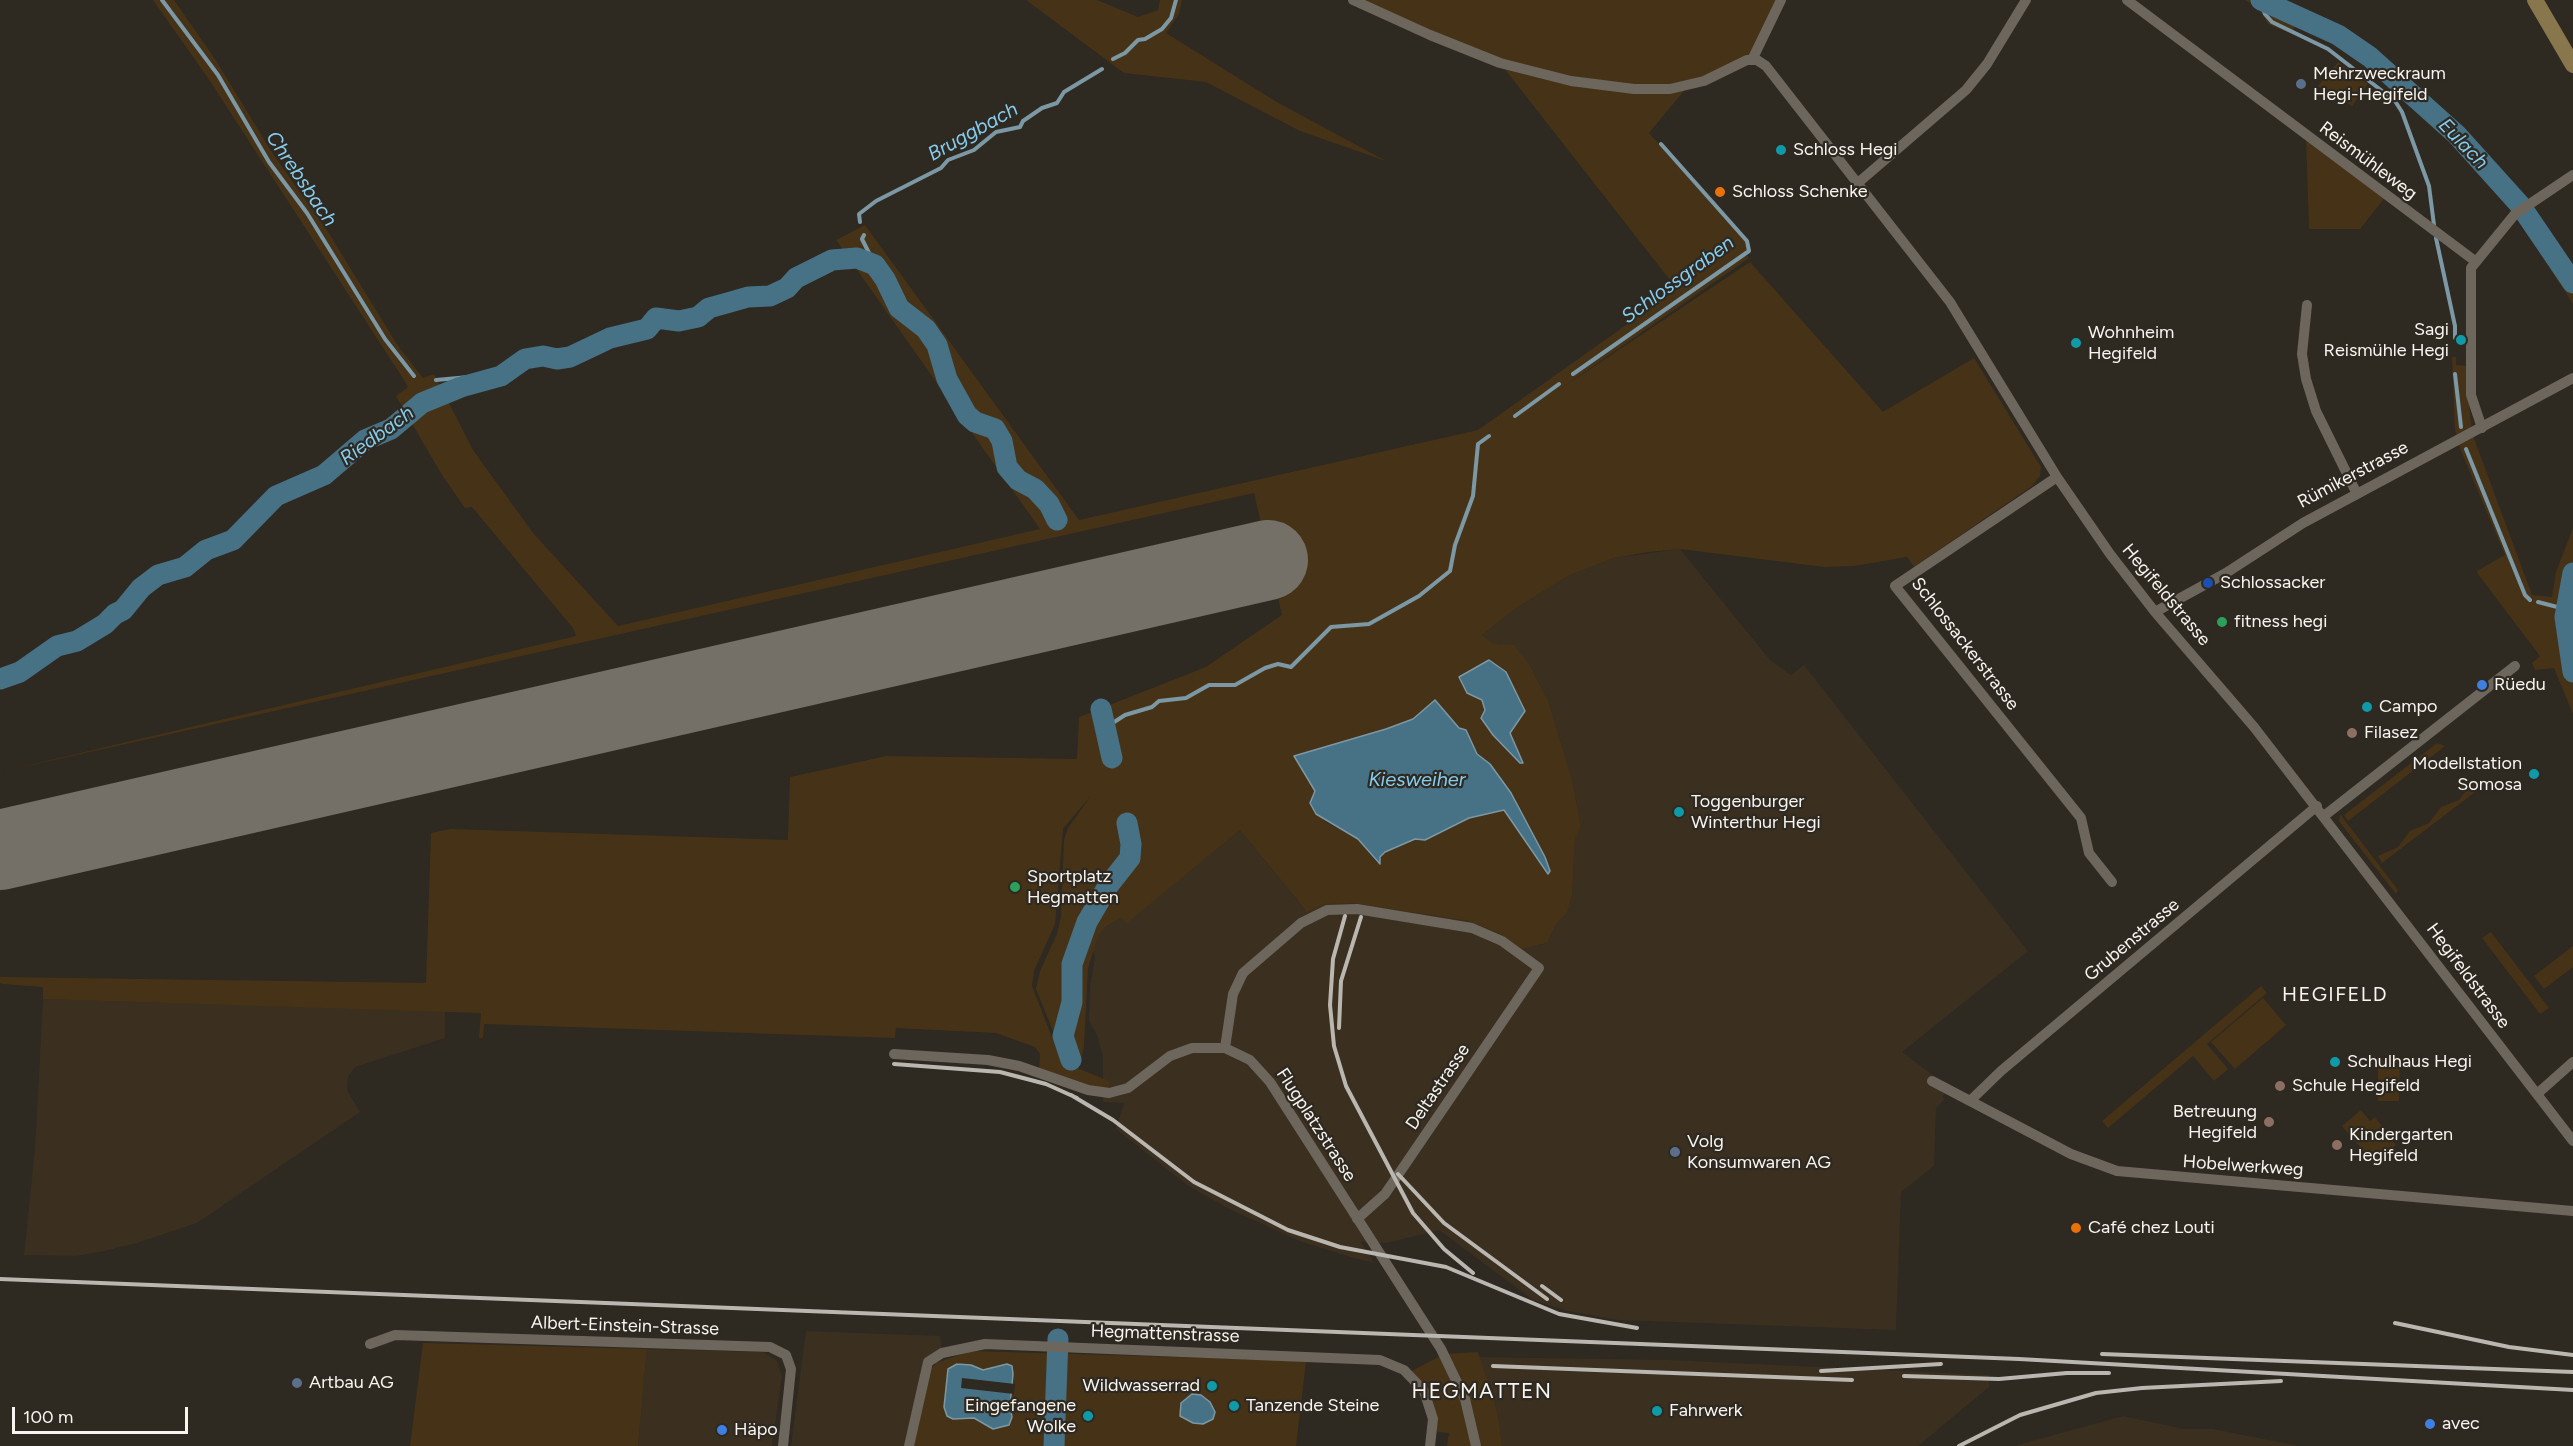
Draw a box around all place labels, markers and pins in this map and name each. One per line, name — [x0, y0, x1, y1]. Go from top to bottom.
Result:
place label: Mehrzweckraum Hegi-Hegifeld — [2313, 63, 2446, 106]
marker: Mehrzweckraum Hegi-Hegifeld — [2294, 77, 2308, 91]
place label: Schloss Hegi — [1793, 139, 1898, 161]
marker: Schloss Hegi — [1774, 143, 1788, 157]
place label: Schloss Schenke — [1732, 181, 1868, 203]
marker: Schloss Schenke — [1713, 185, 1727, 199]
place label: Sagi Reismühle Hegi — [2324, 319, 2449, 362]
place label: Wohnheim Hegifeld — [2088, 322, 2174, 364]
marker: Sagi Reismühle Hegi — [2454, 333, 2468, 347]
marker: Wohnheim Hegifeld — [2069, 336, 2083, 350]
place label: Schlossacker — [2220, 572, 2325, 594]
marker: Schlossacker — [2201, 576, 2215, 590]
place label: fitness hegi — [2234, 611, 2327, 633]
marker: fitness hegi — [2215, 615, 2229, 629]
place label: Rüedu — [2494, 674, 2546, 696]
marker: Rüedu — [2475, 678, 2489, 692]
place label: Campo — [2379, 696, 2438, 718]
marker: Campo — [2360, 700, 2374, 714]
place label: Filasez — [2364, 722, 2418, 744]
marker: Filasez — [2345, 726, 2359, 740]
place label: Modellstation Somosa — [2412, 753, 2522, 795]
marker: Modellstation Somosa — [2527, 767, 2541, 781]
place label: Toggenburger Winterthur Hegi — [1691, 791, 1821, 834]
marker: Toggenburger Winterthur Hegi — [1672, 805, 1686, 819]
place label: Sportplatz Hegmatten — [1027, 866, 1119, 908]
marker: Sportplatz Hegmatten — [1008, 880, 1022, 894]
place label: Schulhaus Hegi — [2347, 1051, 2472, 1073]
marker: Schulhaus Hegi — [2328, 1055, 2342, 1069]
place label: Schule Hegifeld — [2292, 1075, 2420, 1097]
marker: Schule Hegifeld — [2273, 1079, 2287, 1093]
place label: Betreuung Hegifeld — [2173, 1101, 2257, 1144]
marker: Betreuung Hegifeld — [2262, 1115, 2276, 1129]
place label: Kindergarten Hegifeld — [2349, 1124, 2453, 1166]
place label: Volg Konsumwaren AG — [1687, 1131, 1831, 1174]
marker: Kindergarten Hegifeld — [2330, 1138, 2344, 1152]
marker: Volg Konsumwaren AG — [1668, 1145, 1682, 1159]
place label: Café chez Louti — [2088, 1217, 2215, 1239]
marker: Café chez Louti — [2069, 1221, 2083, 1235]
place label: Artbau AG — [309, 1372, 394, 1394]
place label: Wildwasserrad — [1082, 1375, 1200, 1397]
marker: Artbau AG — [290, 1376, 304, 1390]
marker: Wildwasserrad — [1205, 1379, 1219, 1393]
place label: Eingefangene Wolke — [965, 1395, 1076, 1438]
place label: Tanzende Steine — [1246, 1395, 1379, 1417]
marker: Tanzende Steine — [1227, 1399, 1241, 1413]
place label: Fahrwerk — [1669, 1400, 1743, 1422]
marker: Fahrwerk — [1650, 1404, 1664, 1418]
marker: Eingefangene Wolke — [1081, 1409, 1095, 1423]
place label: avec — [2442, 1413, 2480, 1435]
marker: avec — [2423, 1417, 2437, 1431]
place label: Häpo — [734, 1419, 778, 1441]
marker: Häpo — [715, 1423, 729, 1437]

